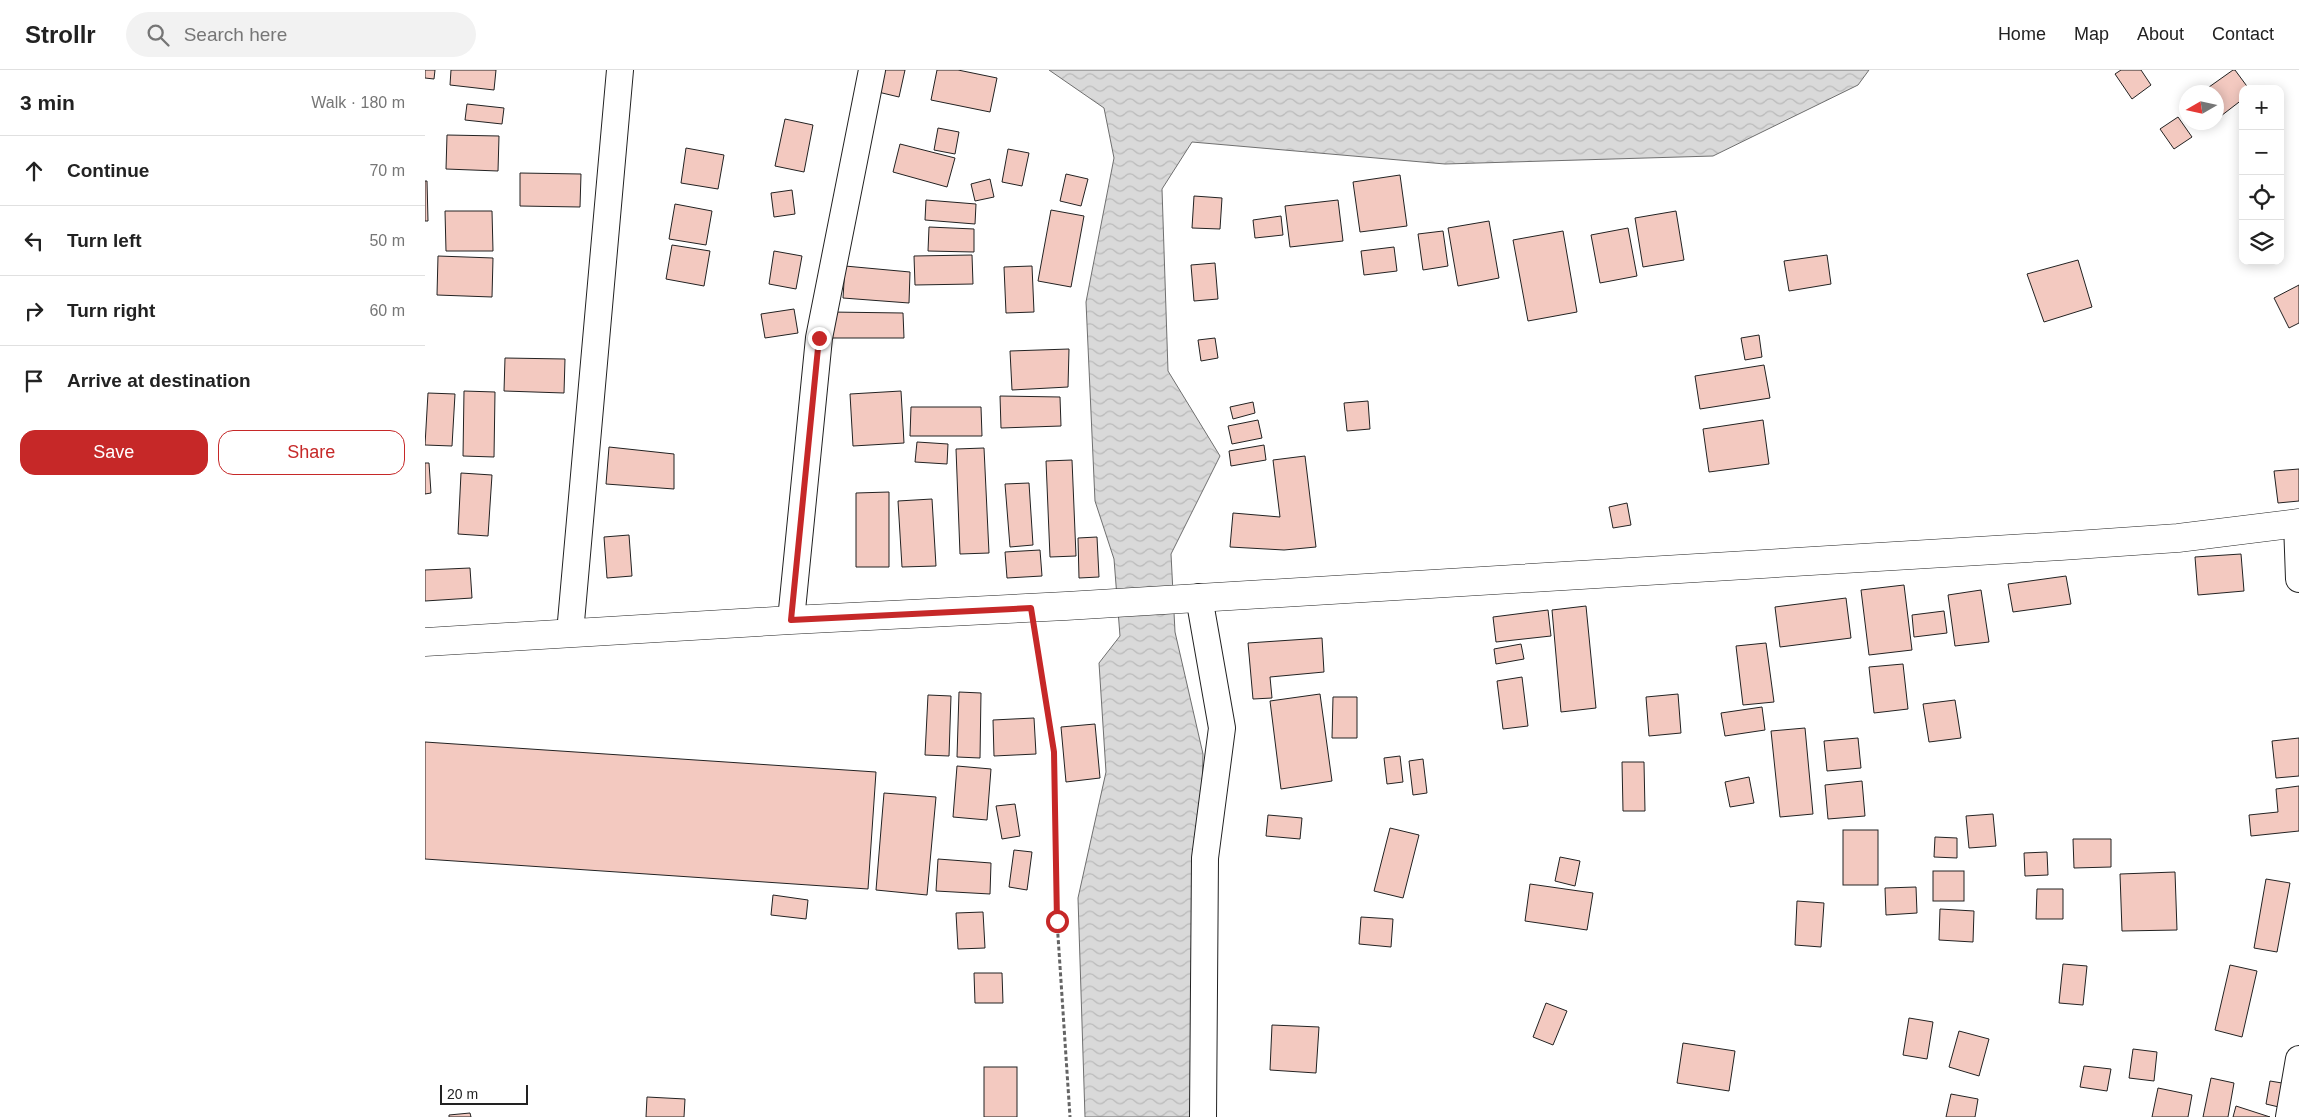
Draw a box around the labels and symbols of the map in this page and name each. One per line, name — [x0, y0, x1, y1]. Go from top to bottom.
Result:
north arrow — [2179, 85, 2224, 130]
route end — [808, 327, 831, 350]
route start — [1046, 910, 1069, 933]
scale bar — [440, 1082, 527, 1105]

